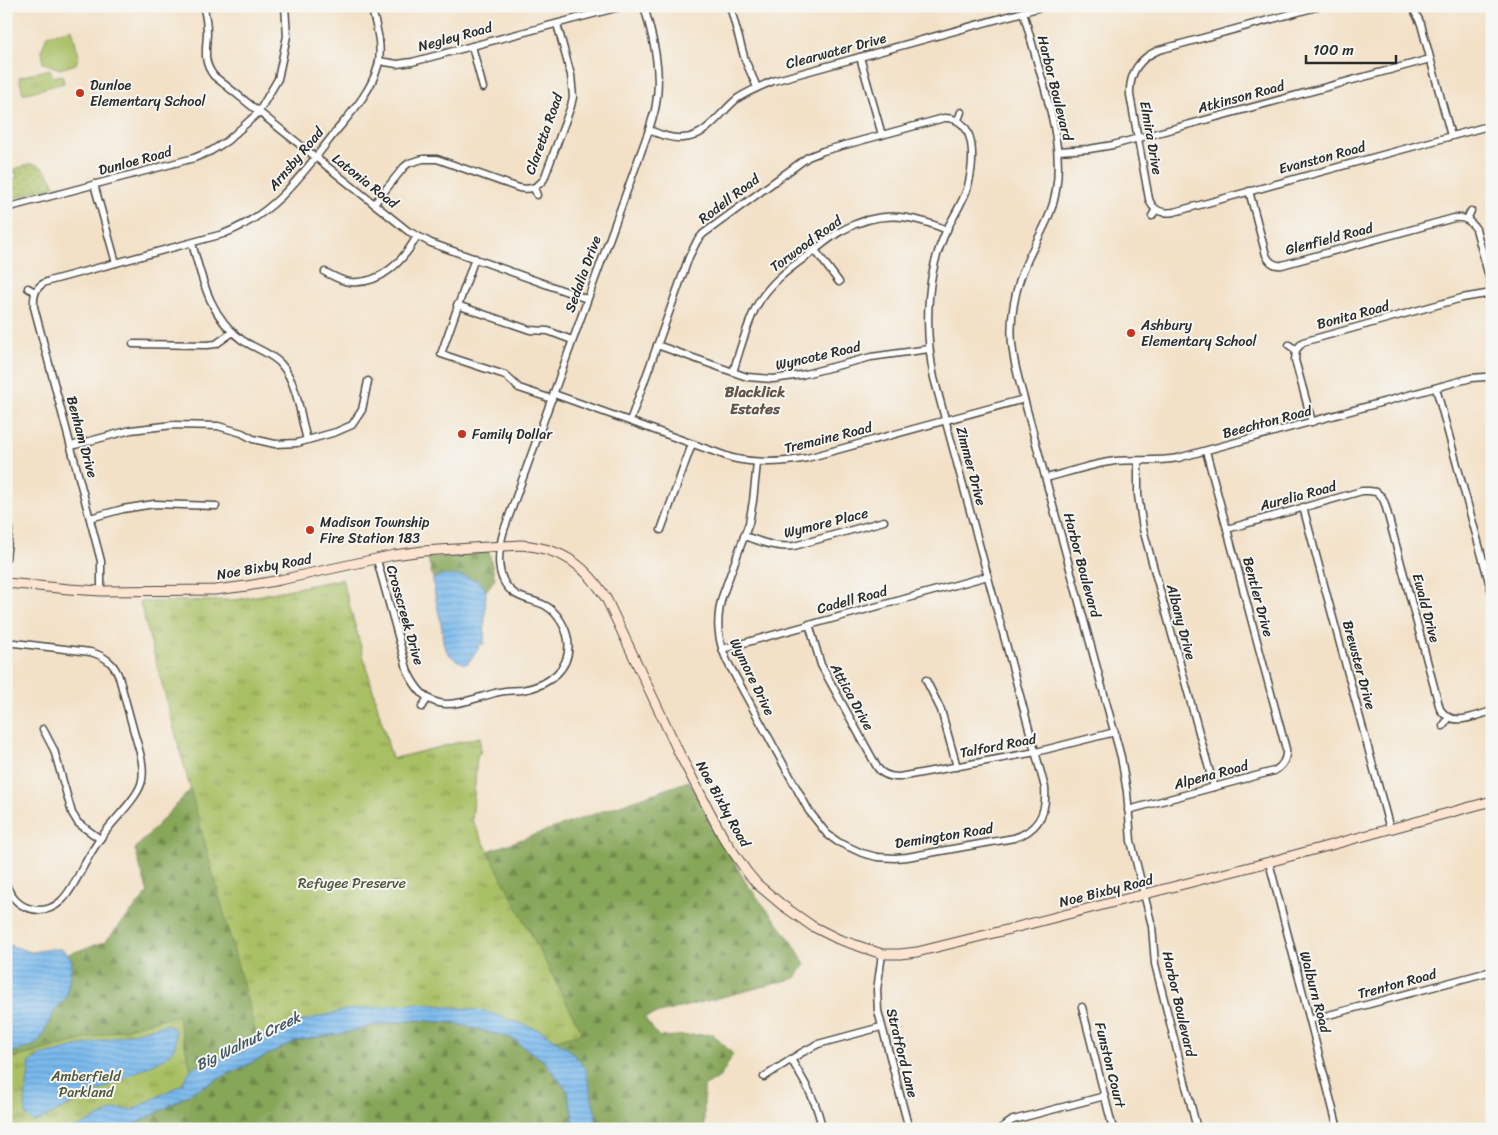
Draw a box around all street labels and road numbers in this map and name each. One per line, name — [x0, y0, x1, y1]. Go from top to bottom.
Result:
street label: Negley Road — [415, 15, 496, 59]
street label: Clearwater Drive — [783, 25, 889, 76]
street label: Harbor Boulevard — [1030, 33, 1081, 145]
street label: Atkinson Road — [1194, 73, 1289, 121]
street label: Claretta Road — [518, 88, 571, 178]
street label: Elmira Drive — [1132, 99, 1170, 177]
street label: Arnsby Road — [261, 120, 331, 197]
street label: Evanston Road — [1276, 134, 1370, 182]
street label: Dunloe Road — [96, 139, 176, 183]
street label: Latonia Road — [326, 147, 405, 216]
street label: Rodell Road — [693, 166, 766, 231]
street label: Torwood Road — [765, 208, 849, 279]
street label: Glenfield Road — [1282, 215, 1377, 263]
street label: Sedalia Drive — [558, 232, 609, 316]
street label: Bonita Road — [1314, 293, 1394, 337]
street label: Wyncote Road — [773, 334, 865, 378]
street label: Benham Drive — [59, 393, 105, 481]
street label: Beechton Road — [1220, 398, 1316, 446]
street label: Tremaine Road — [782, 415, 876, 461]
street label: Zimmer Drive — [948, 424, 994, 508]
street label: Aurelia Road — [1256, 473, 1341, 518]
street label: Wymore Place — [781, 500, 871, 546]
street label: Harbor Boulevard — [1056, 510, 1108, 622]
street label: Noe Bixby Road — [215, 546, 315, 588]
street label: Bentler Drive — [1235, 554, 1281, 640]
street label: Crosscreek Drive — [379, 562, 431, 668]
street label: Ewald Drive — [1405, 571, 1447, 646]
street label: Cadell Road — [814, 578, 891, 621]
street label: Albany Drive — [1159, 580, 1203, 663]
street label: Brewster Drive — [1335, 618, 1383, 712]
street label: Wymore Drive — [722, 634, 782, 720]
street label: Attica Drive — [823, 658, 881, 735]
street label: Talford Road — [958, 726, 1040, 766]
street label: Alpena Road — [1170, 753, 1252, 797]
street label: Noe Bixby Road — [689, 756, 758, 853]
street label: Demington Road — [893, 816, 996, 856]
street label: Noe Bixby Road — [1057, 867, 1157, 915]
street label: Walburn Road — [1292, 948, 1338, 1037]
street label: Harbor Boulevard — [1155, 949, 1204, 1061]
street label: Trenton Road — [1355, 961, 1441, 1007]
street label: Stratford Lane — [879, 1006, 925, 1100]
street label: Funston Court — [1087, 1019, 1133, 1112]

